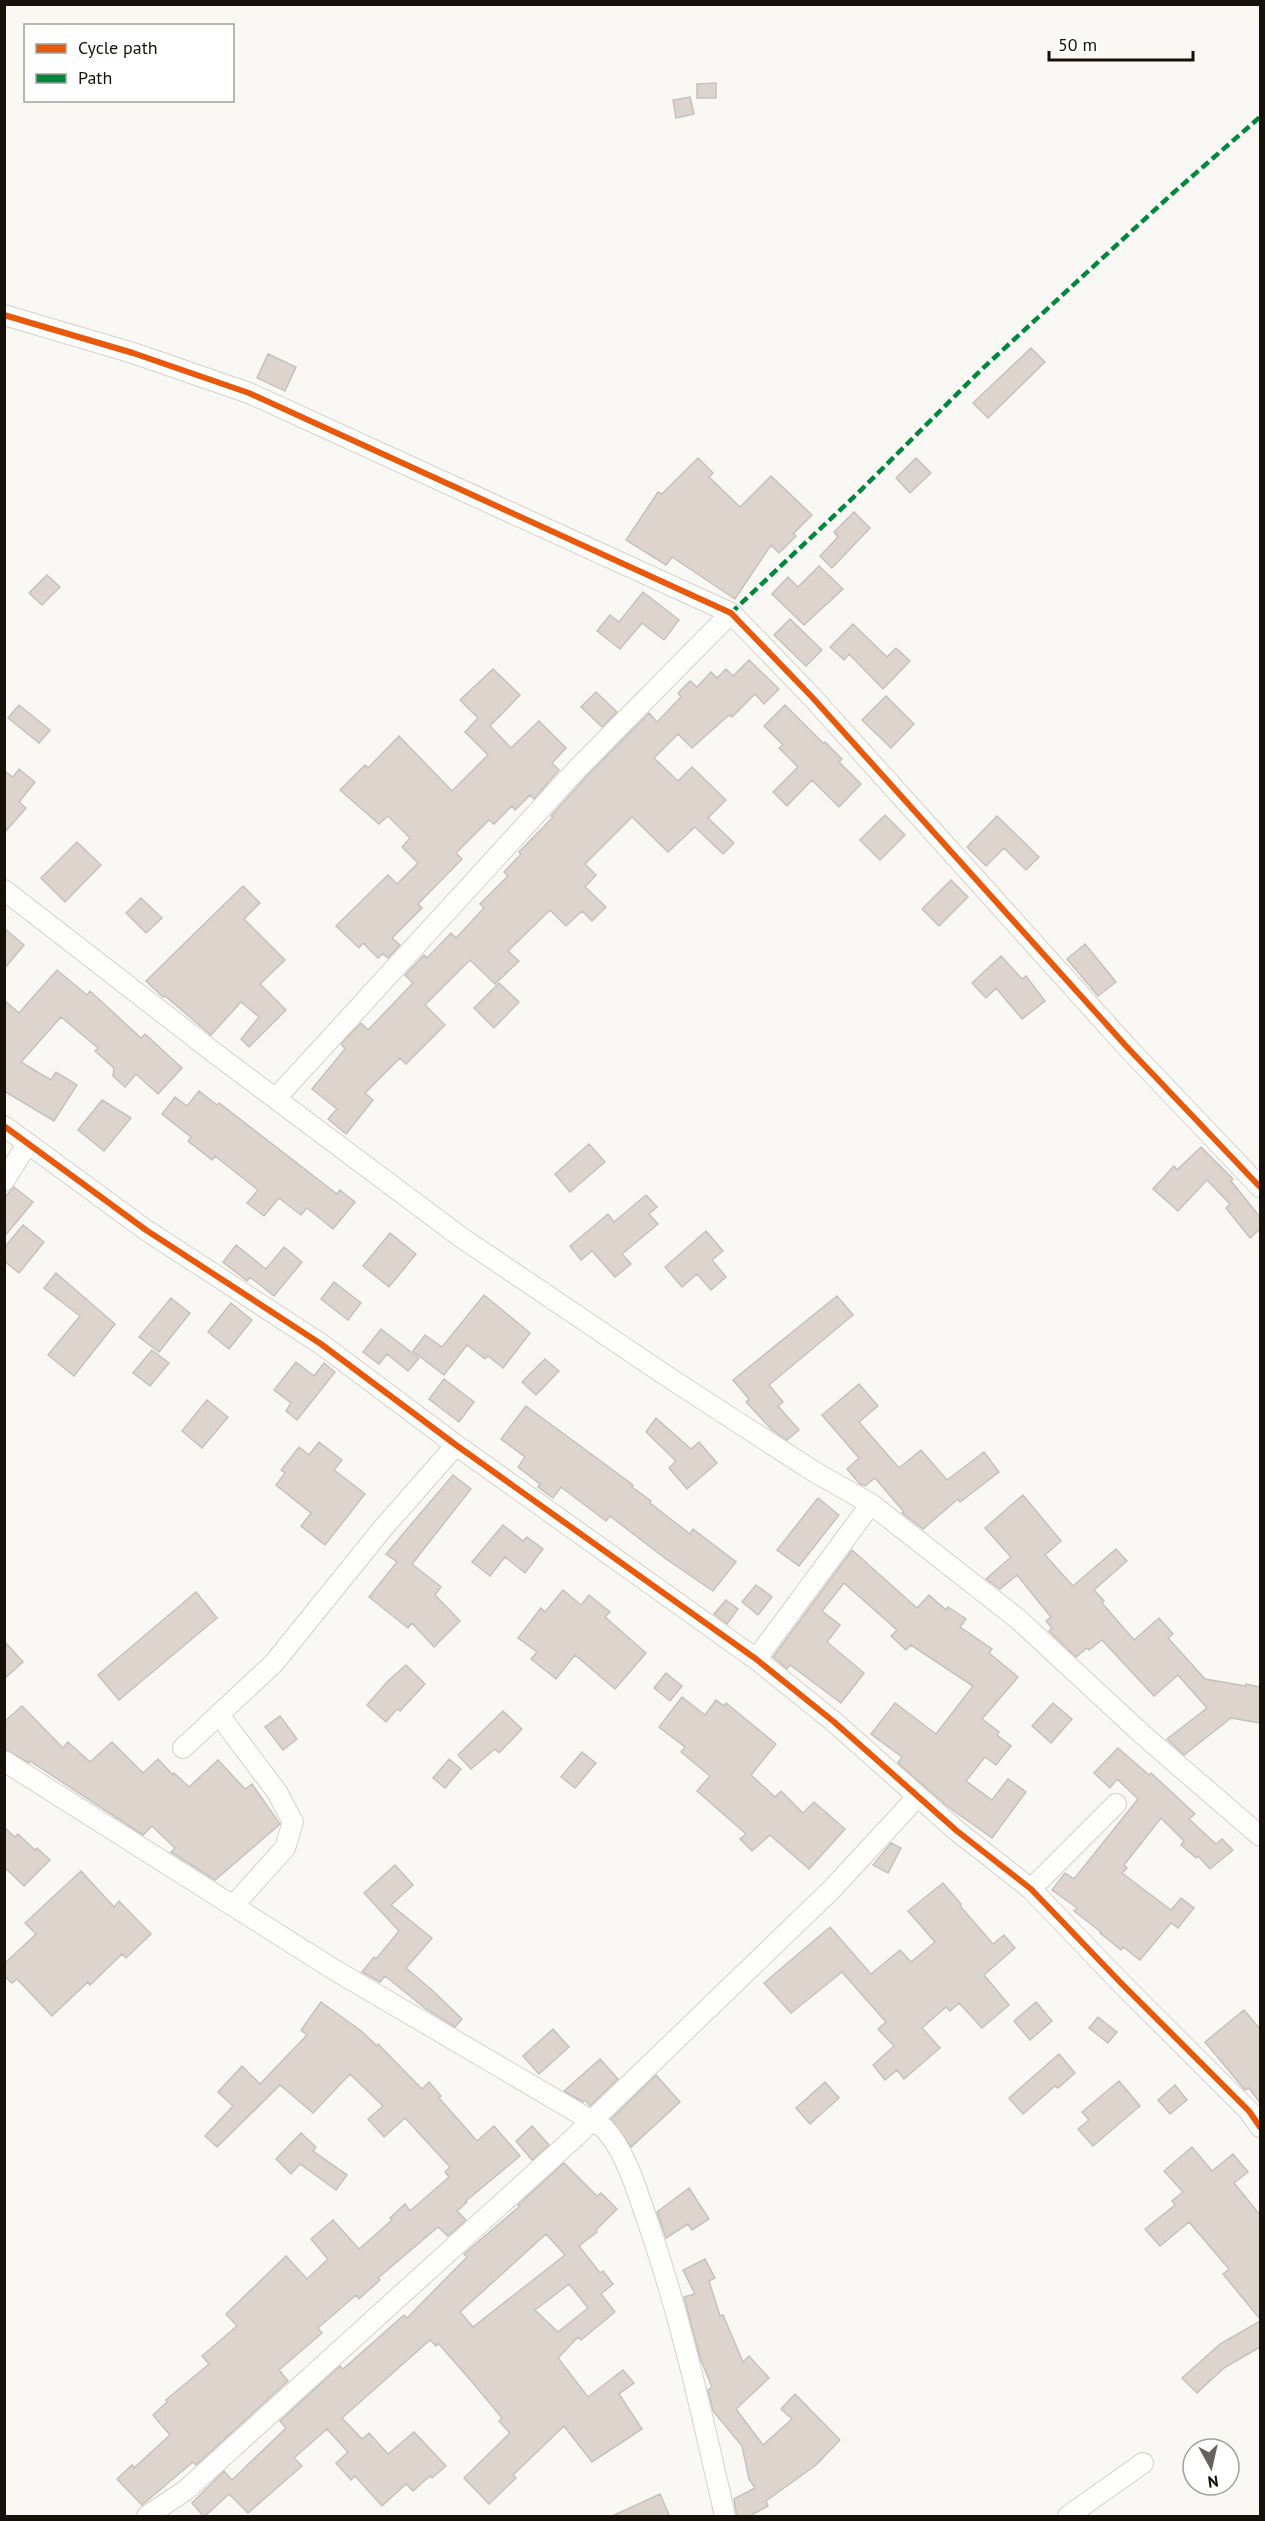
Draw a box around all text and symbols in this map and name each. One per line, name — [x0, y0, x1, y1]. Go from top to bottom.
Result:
legend — [24, 24, 234, 102]
scale bar — [1049, 24, 1193, 62]
text: 50 m — [1058, 33, 1097, 56]
text: Cycle path — [78, 36, 158, 59]
text: Path — [78, 66, 112, 89]
north arrow — [1181, 2437, 1241, 2497]
text: N — [1206, 2471, 1220, 2492]

